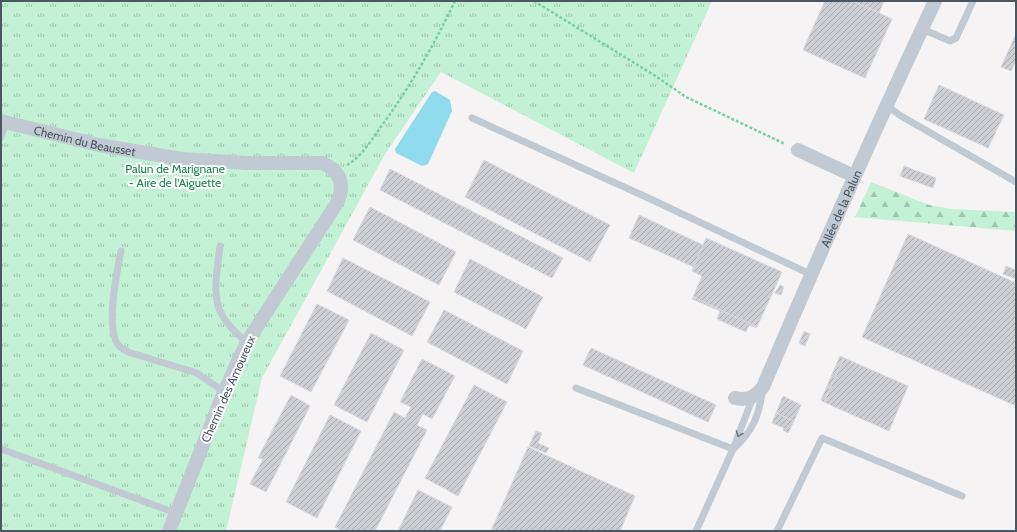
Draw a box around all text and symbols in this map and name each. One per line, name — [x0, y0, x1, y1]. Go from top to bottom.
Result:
street label: Chemin du Beausset — [32, 122, 137, 159]
park label: Palun de Marignane - Aire de l'Aiguette — [125, 161, 225, 190]
street label: Allée de la Palun — [817, 167, 864, 249]
street label: Chemin des Amoureux — [198, 333, 258, 445]
one-way arrow — [735, 430, 743, 437]

